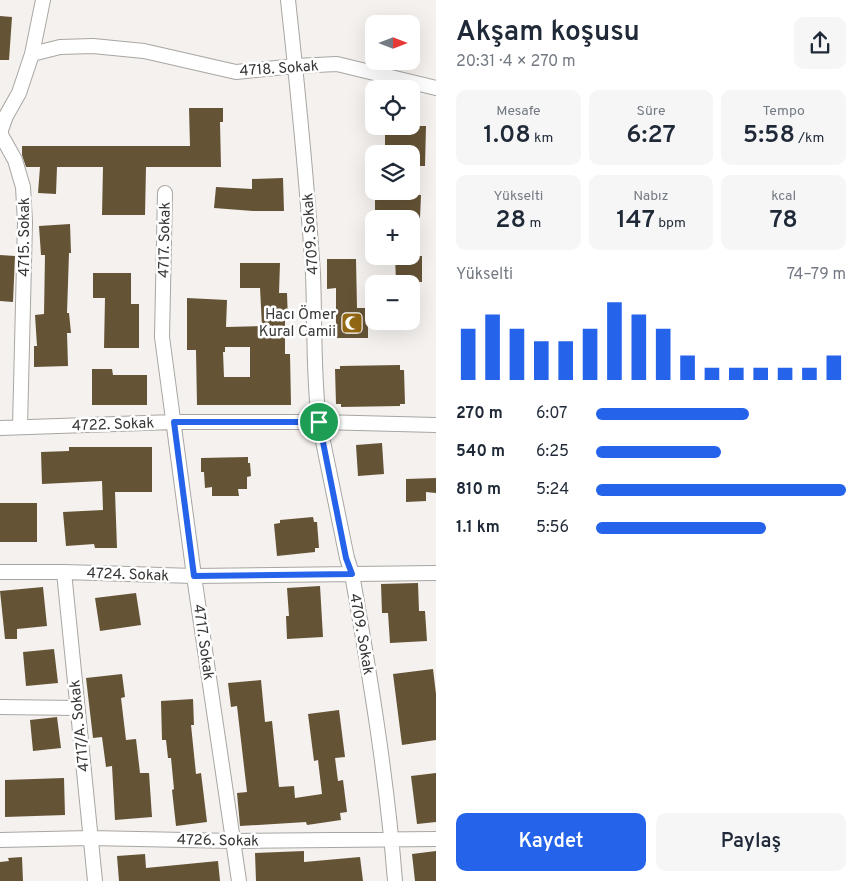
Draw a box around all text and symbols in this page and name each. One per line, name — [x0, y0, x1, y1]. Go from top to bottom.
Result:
north arrow — [365, 15, 420, 70]
map controls — [365, 15, 420, 330]
text: Akşam koşusu — [456, 15, 640, 51]
button: share — [794, 17, 846, 69]
text: 20:31 · 4 × 270 m — [456, 52, 576, 72]
street label: 4718. Sokak — [239, 57, 319, 82]
button: locate — [365, 80, 420, 135]
text: Mesafe — [496, 103, 540, 120]
text: Süre — [637, 103, 665, 120]
text: Tempo — [762, 103, 805, 120]
text: 1.08 — [483, 120, 531, 152]
text: 6:27 — [626, 120, 676, 152]
text: 5:58 — [743, 120, 795, 152]
text: km — [531, 130, 553, 147]
text: /km — [795, 130, 824, 147]
button: layers — [365, 145, 420, 200]
text: Yükselti — [493, 188, 543, 205]
text: Nabız — [633, 188, 669, 205]
text: kcal — [771, 188, 796, 205]
street label: 4709. Sokak — [299, 192, 324, 276]
street label: 4715. Sokak — [16, 197, 35, 277]
street label: 4717. Sokak — [155, 202, 176, 278]
text: 28 — [495, 205, 526, 237]
text: 147 — [616, 205, 655, 237]
text: 78 — [770, 205, 798, 237]
button: + — [365, 210, 420, 265]
text: m — [526, 215, 541, 232]
text: bpm — [655, 215, 686, 232]
text: Yükselti — [456, 265, 513, 285]
text: 74–79 m — [787, 265, 846, 285]
button: − — [365, 275, 420, 330]
place label: Hacı Ömer Kural Camii — [259, 305, 336, 342]
mosque icon: Hacı Ömer Kural Camii — [340, 311, 364, 335]
pin — [298, 401, 340, 443]
text: 270 m — [456, 404, 503, 424]
text: 6:07 — [536, 404, 567, 424]
icon: arrive — [305, 408, 333, 436]
street label: 4722. Sokak — [71, 415, 155, 436]
text: 540 m — [456, 442, 505, 462]
text: 6:25 — [536, 442, 569, 462]
text: 810 m — [456, 480, 501, 500]
text: 5:24 — [536, 480, 569, 500]
text: 1.1 km — [456, 518, 500, 538]
text: 5:56 — [536, 518, 569, 538]
street label: 4724. Sokak — [86, 565, 170, 586]
street label: 4709. Sokak — [344, 592, 377, 677]
street label: 4717. Sokak — [188, 603, 217, 681]
street label: 4717/A. Sokak — [66, 679, 95, 773]
button: Kaydet — [456, 813, 646, 871]
button: Paylaş — [656, 813, 846, 871]
street label: 4726. Sokak — [177, 831, 259, 852]

